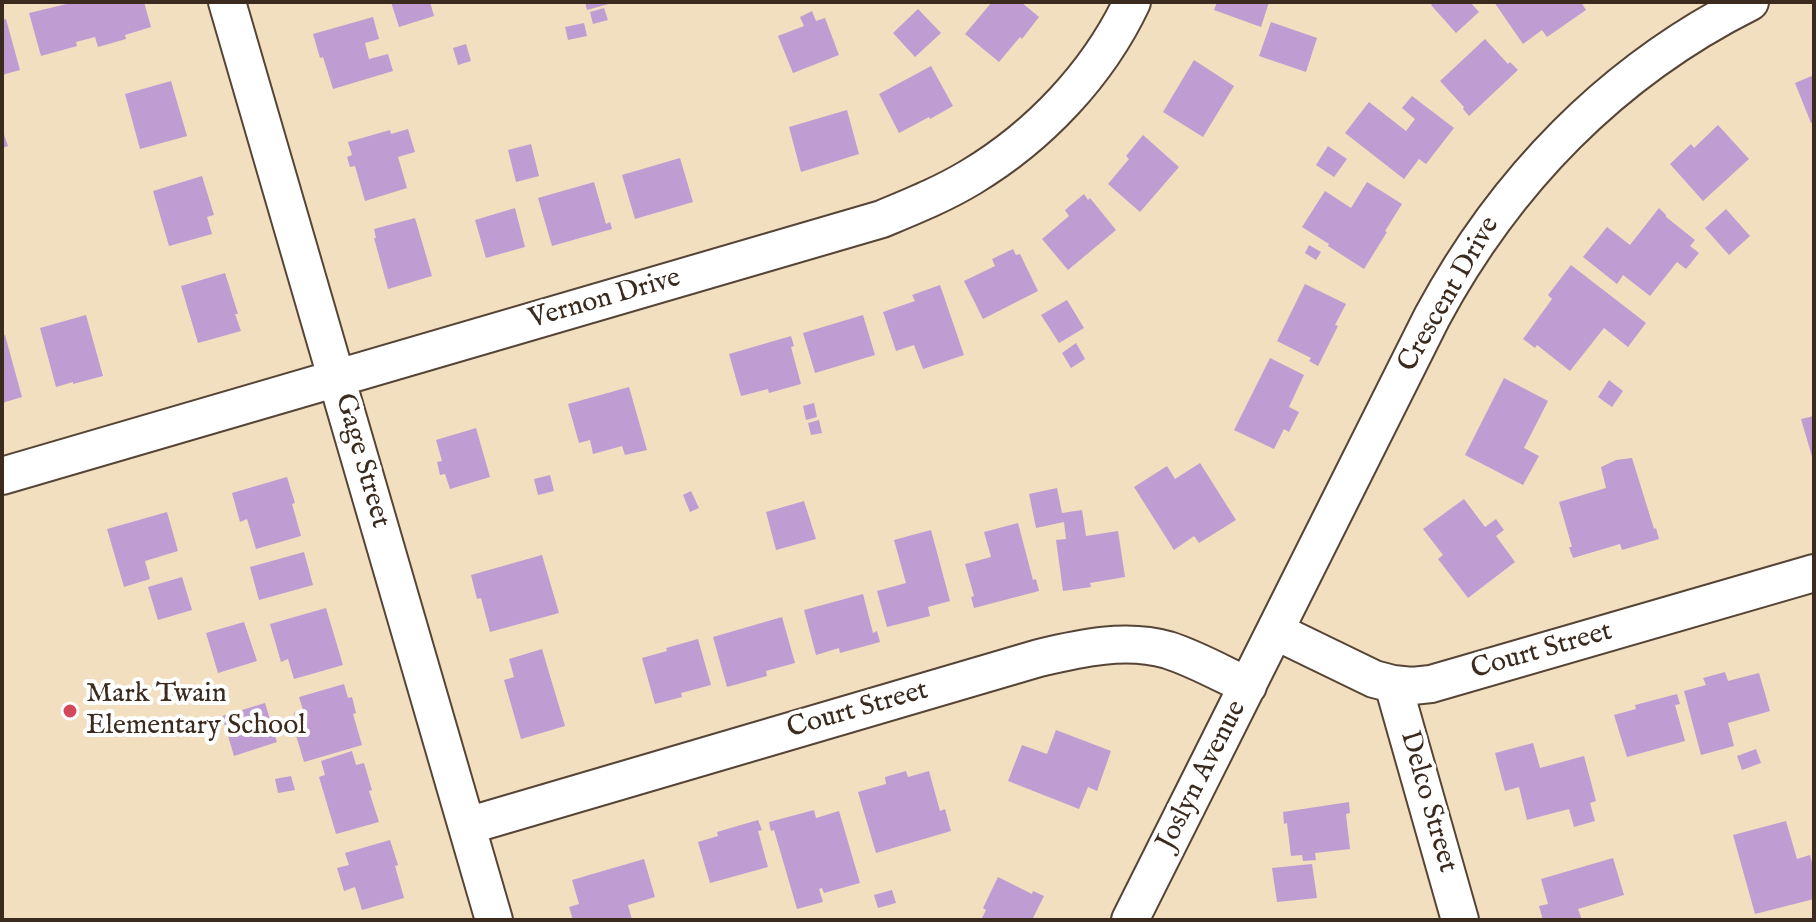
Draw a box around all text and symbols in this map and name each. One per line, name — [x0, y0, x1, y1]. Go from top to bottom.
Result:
street label: Crescent Drive — [1392, 211, 1508, 379]
street label: Vernon Drive — [525, 262, 685, 338]
street label: Gage Street — [326, 390, 396, 532]
street label: Court Street — [1468, 616, 1616, 688]
street label: Court Street — [784, 675, 932, 747]
place label: Mark Twain Elementary School — [86, 678, 306, 744]
street label: Joslyn Avenue — [1151, 696, 1255, 856]
marker: Mark Twain Elementary School — [61, 702, 79, 720]
street label: Delco Street — [1391, 727, 1463, 877]

